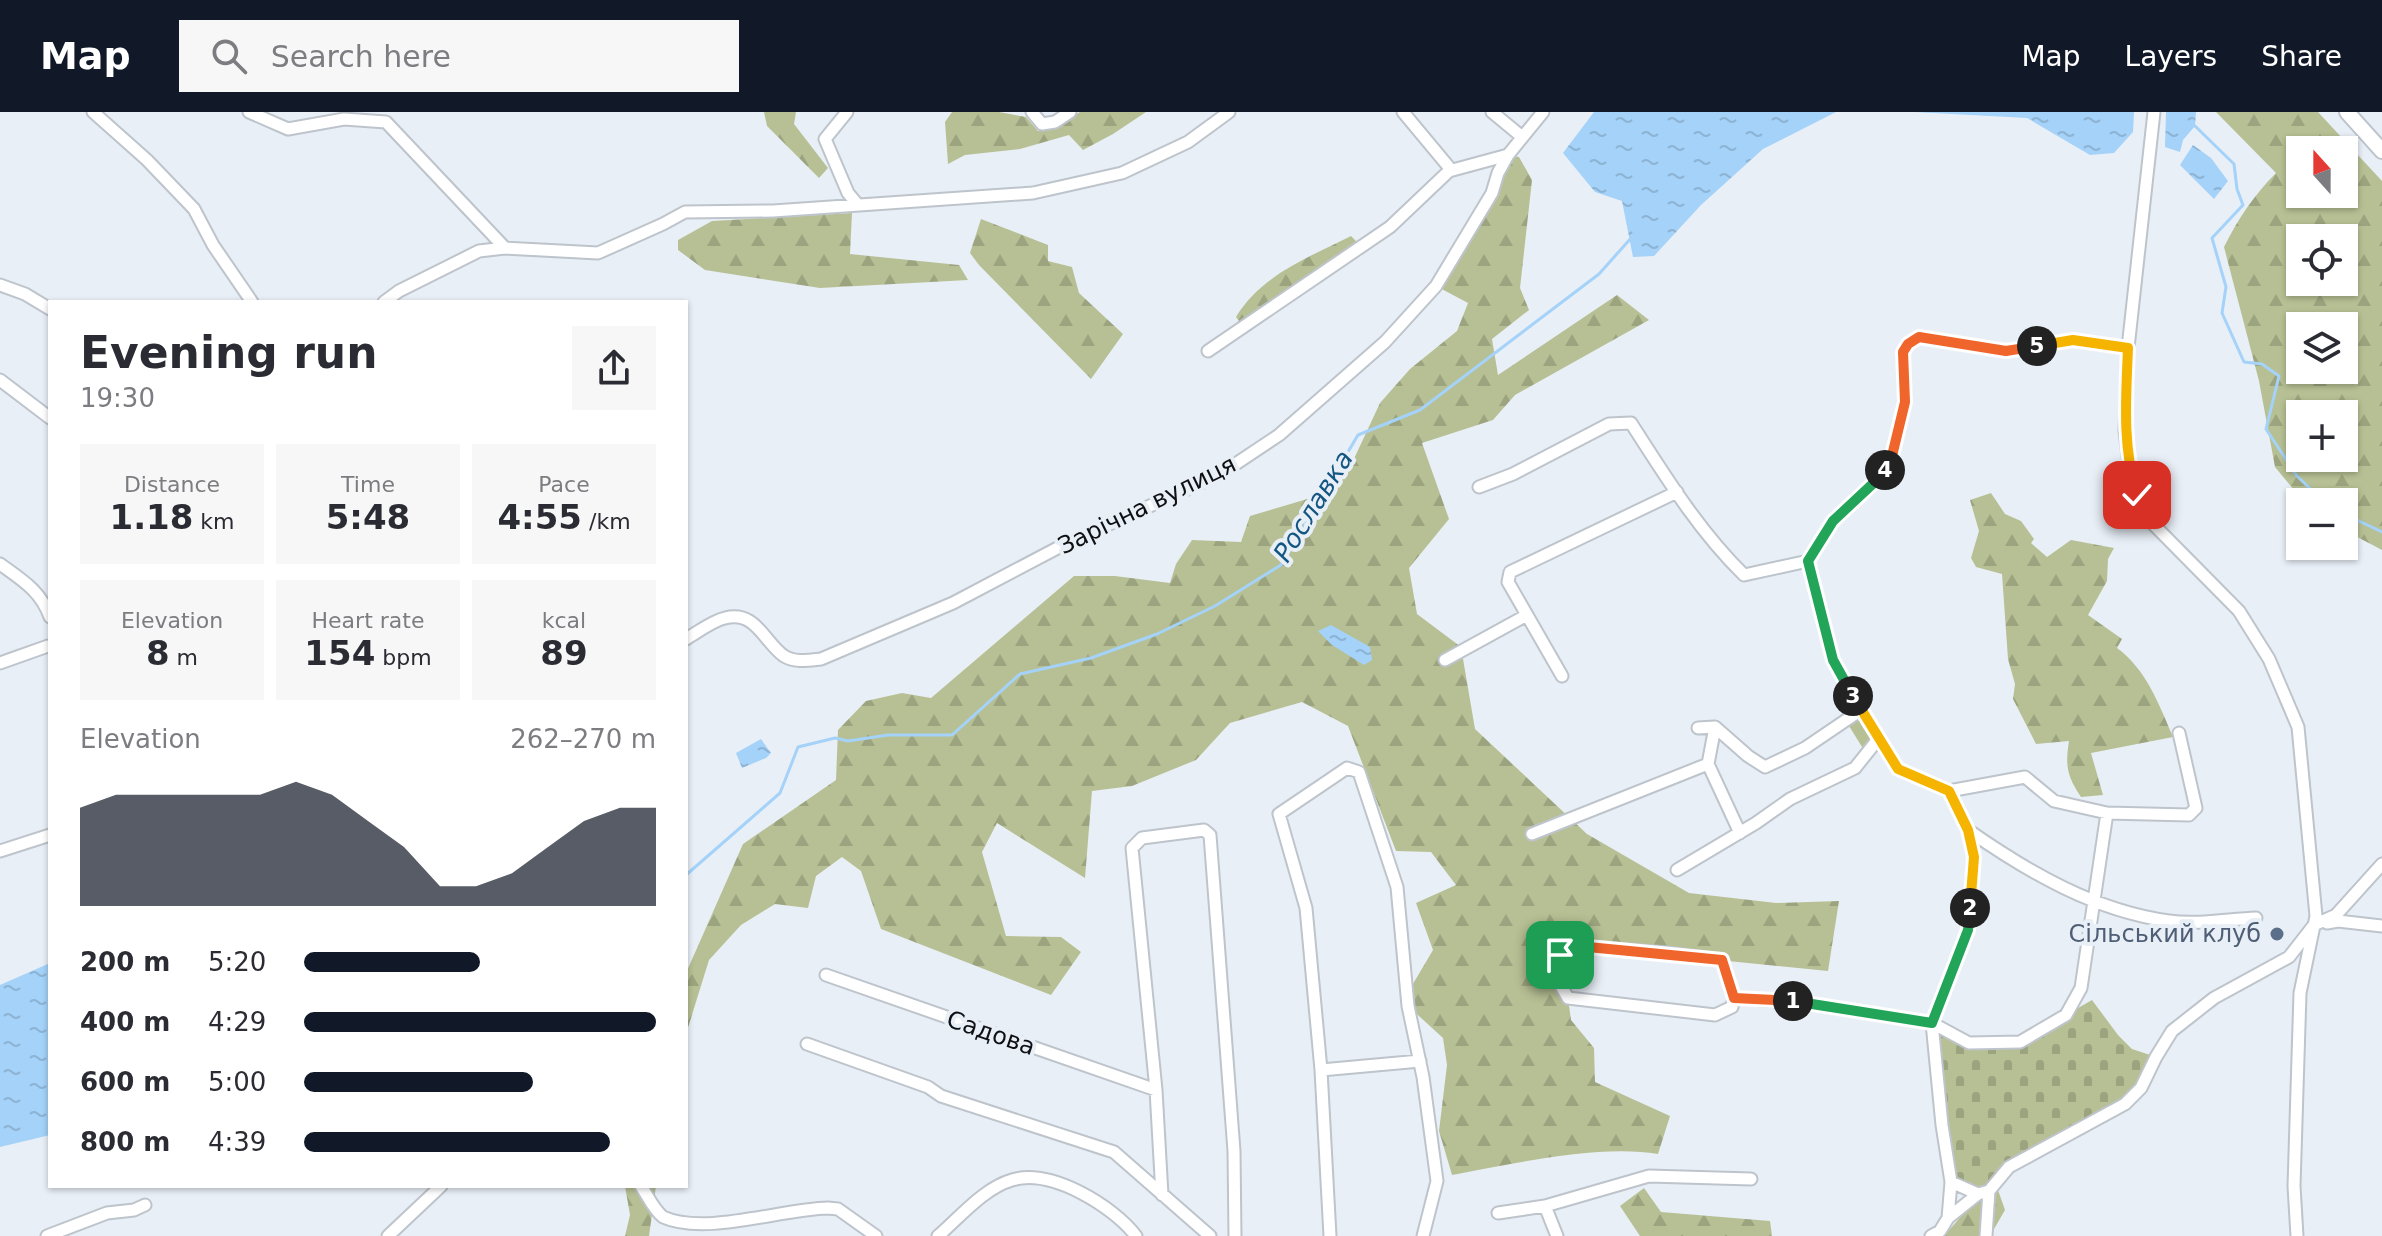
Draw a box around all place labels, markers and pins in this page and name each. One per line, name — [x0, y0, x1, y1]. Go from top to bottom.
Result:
pin: 5 — [2017, 326, 2057, 366]
pin: 4 — [1865, 450, 1905, 490]
pin — [2103, 461, 2171, 529]
pin: 3 — [1833, 676, 1873, 716]
pin: 2 — [1950, 888, 1990, 928]
place label: Сільський клуб — [2069, 920, 2261, 948]
pin — [1526, 921, 1594, 989]
marker: Сільський клуб — [2268, 925, 2286, 943]
pin: 1 — [1773, 981, 1813, 1021]

